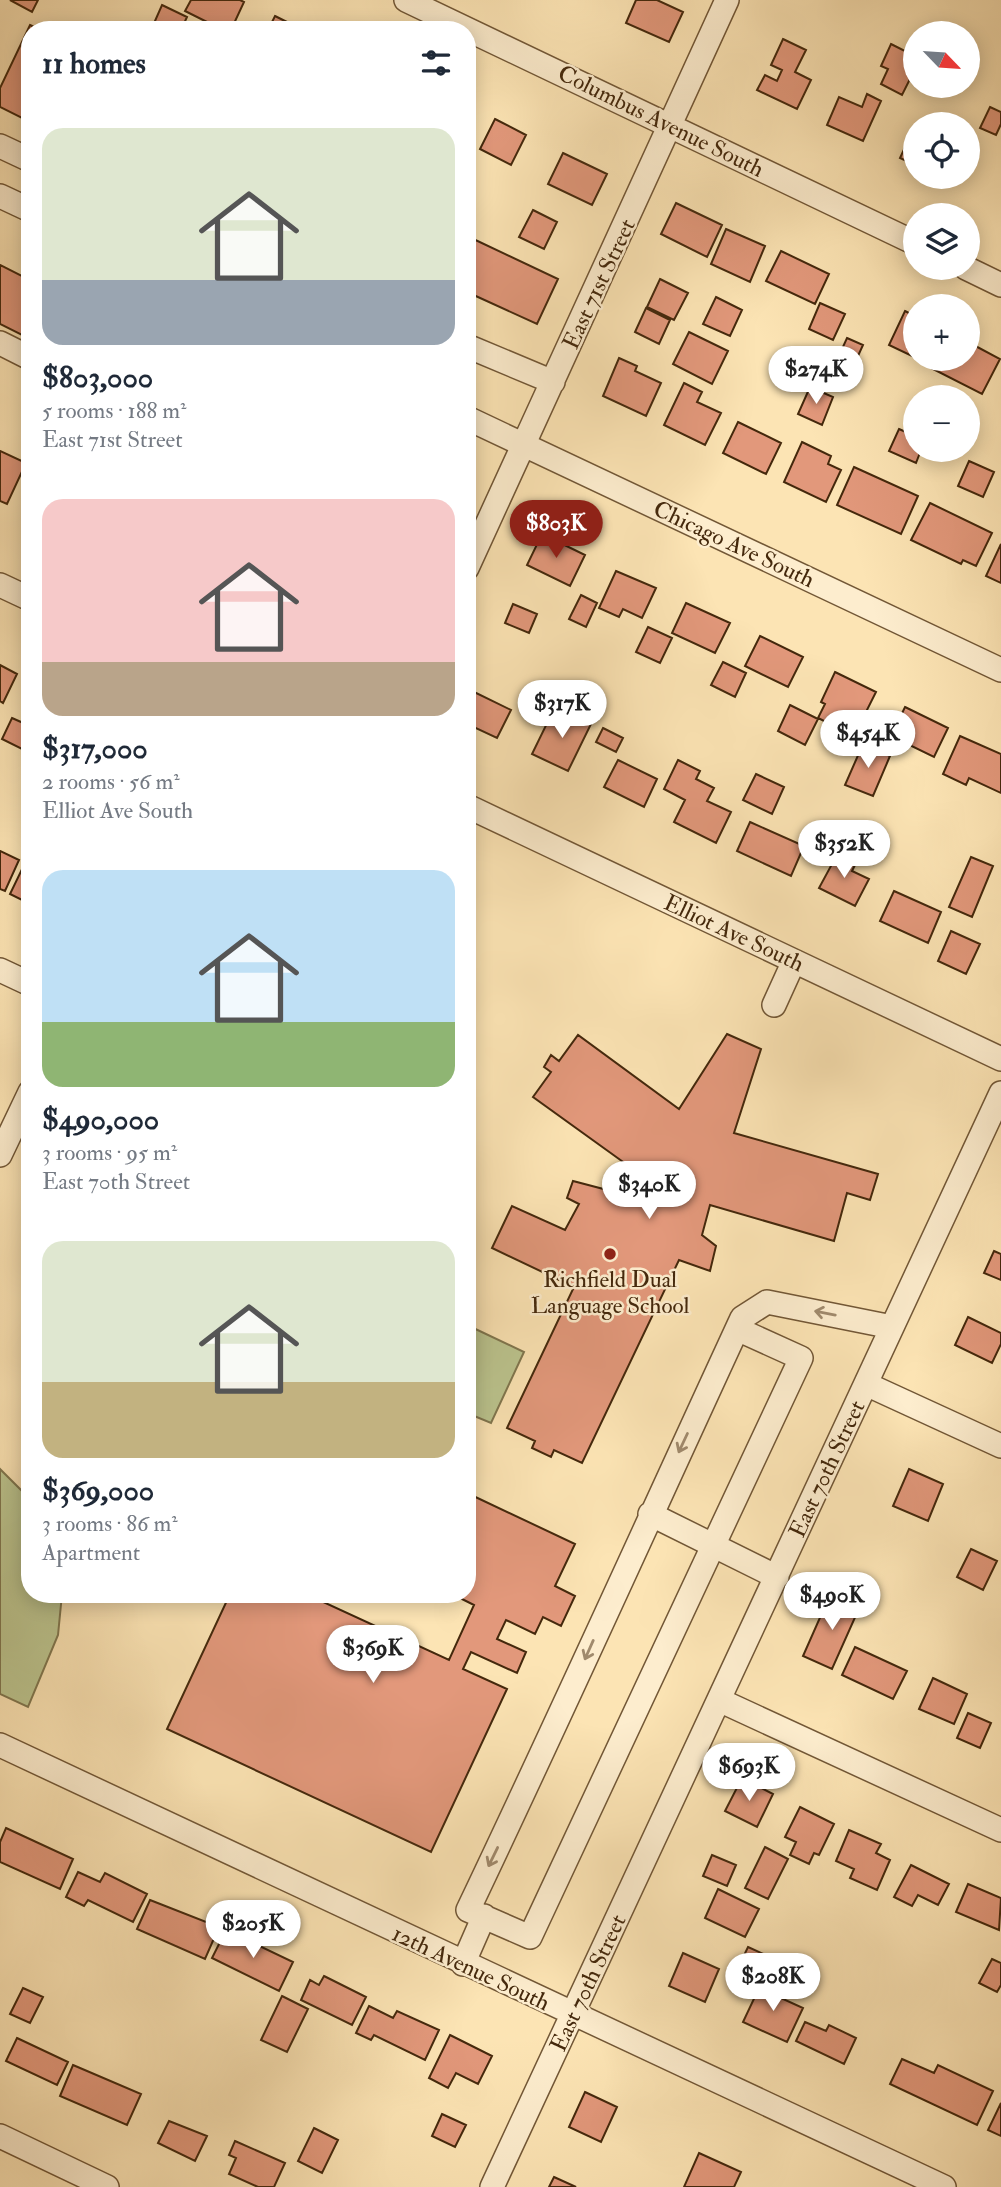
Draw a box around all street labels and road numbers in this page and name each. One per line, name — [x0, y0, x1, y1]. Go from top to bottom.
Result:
street label: Columbus Avenue South — [553, 58, 769, 184]
street label: East 71st Street — [556, 214, 642, 354]
street label: Chicago Ave South — [649, 494, 819, 594]
street label: Elliot Ave South — [659, 888, 809, 978]
street label: East 70th Street — [783, 1396, 871, 1542]
street label: East 70th Street — [544, 1910, 632, 2056]
street label: 12th Avenue South — [387, 1919, 555, 2017]

